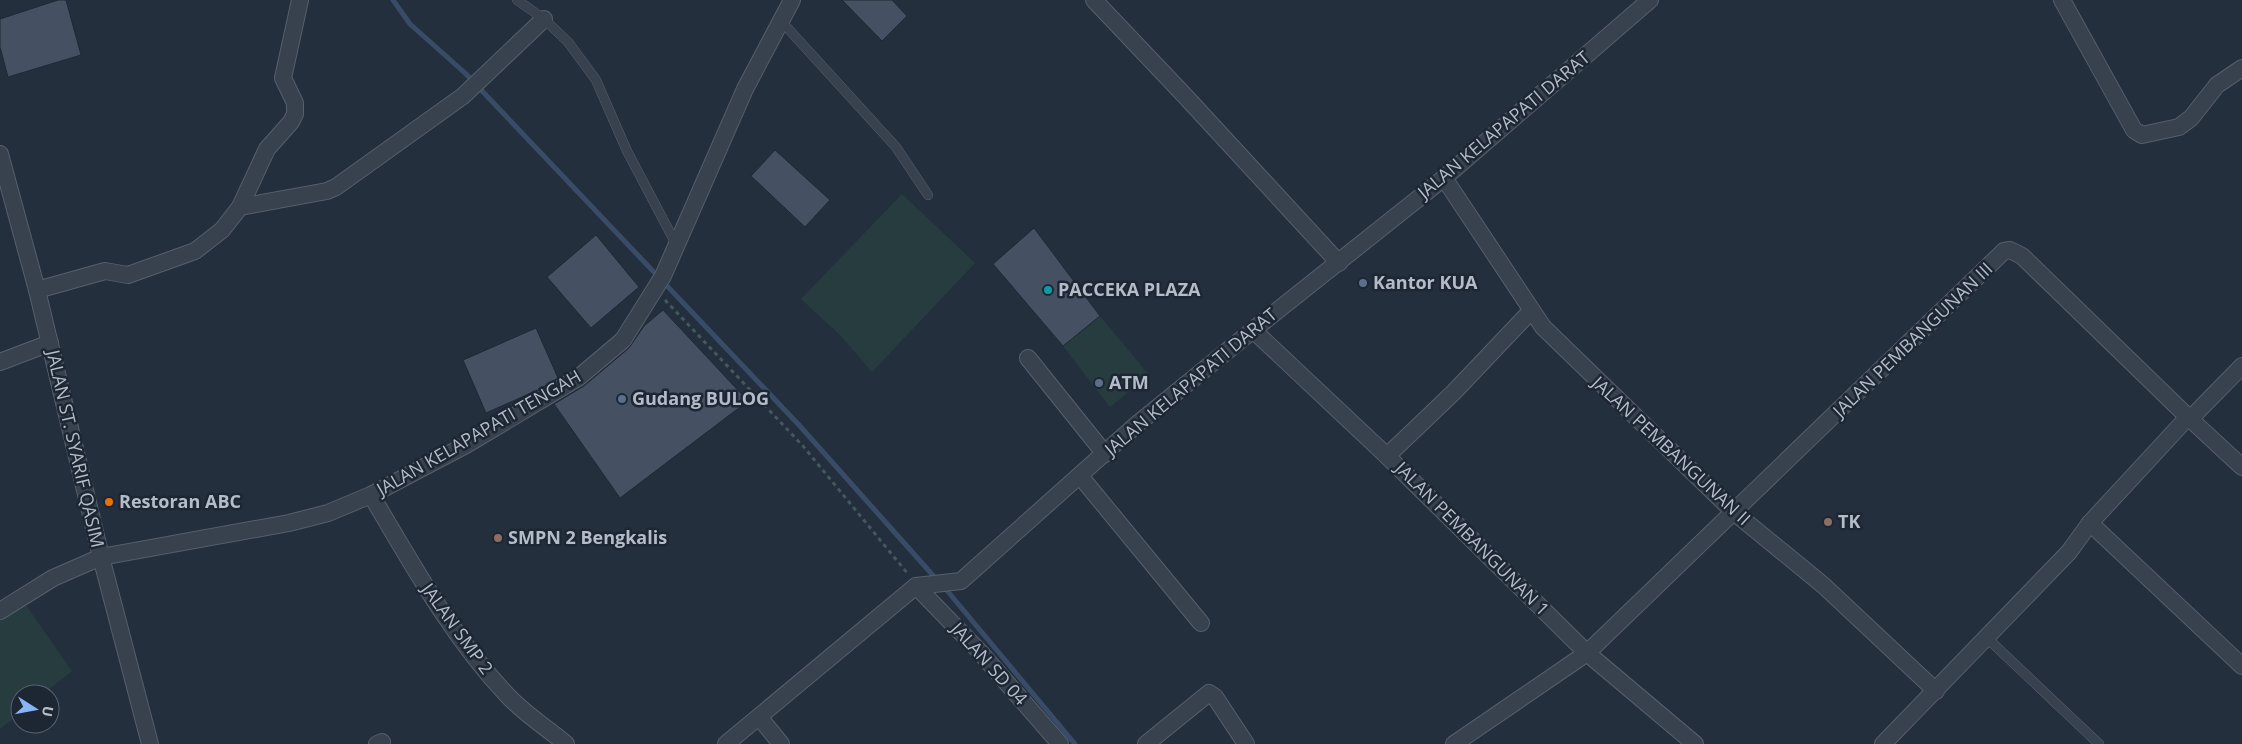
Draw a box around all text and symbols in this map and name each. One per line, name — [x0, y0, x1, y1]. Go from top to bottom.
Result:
street label: JALAN KELAPAPATI DARAT — [1411, 45, 1595, 205]
street label: JALAN PEMBANGUNAN III — [1826, 257, 1997, 423]
place label: Kantor KUA — [1373, 270, 1478, 294]
place label: PACCEKA PLAZA — [1058, 277, 1201, 301]
marker: Kantor KUA — [1357, 277, 1369, 289]
marker: PACCEKA PLAZA — [1042, 284, 1054, 296]
street label: JALAN KELAPAPATI DARAT — [1098, 302, 1282, 462]
street label: JALAN ST. SYARIF QASIM — [41, 346, 110, 550]
street label: JALAN KELAPAPATI TENGAH — [370, 364, 585, 502]
street label: JALAN PEMBANGUNAN II — [1586, 369, 1756, 530]
place label: ATM — [1109, 370, 1149, 394]
marker: ATM — [1093, 377, 1105, 389]
place label: Gudang BULOG — [632, 386, 769, 410]
marker: Gudang BULOG — [616, 393, 628, 405]
street label: JALAN PEMBANGUNAN 1 — [1389, 455, 1555, 620]
place label: Restoran ABC — [119, 489, 241, 513]
marker: Restoran ABC — [103, 496, 115, 508]
place label: TK — [1838, 509, 1860, 533]
marker: TK — [1822, 516, 1834, 528]
place label: SMPN 2 Bengkalis — [508, 525, 667, 549]
marker: SMPN 2 Bengkalis — [492, 532, 504, 544]
street label: JALAN SMP 2 — [415, 576, 499, 679]
street label: JALAN SD 04 — [945, 615, 1033, 710]
north arrow — [10, 684, 60, 734]
text: U — [38, 705, 59, 719]

